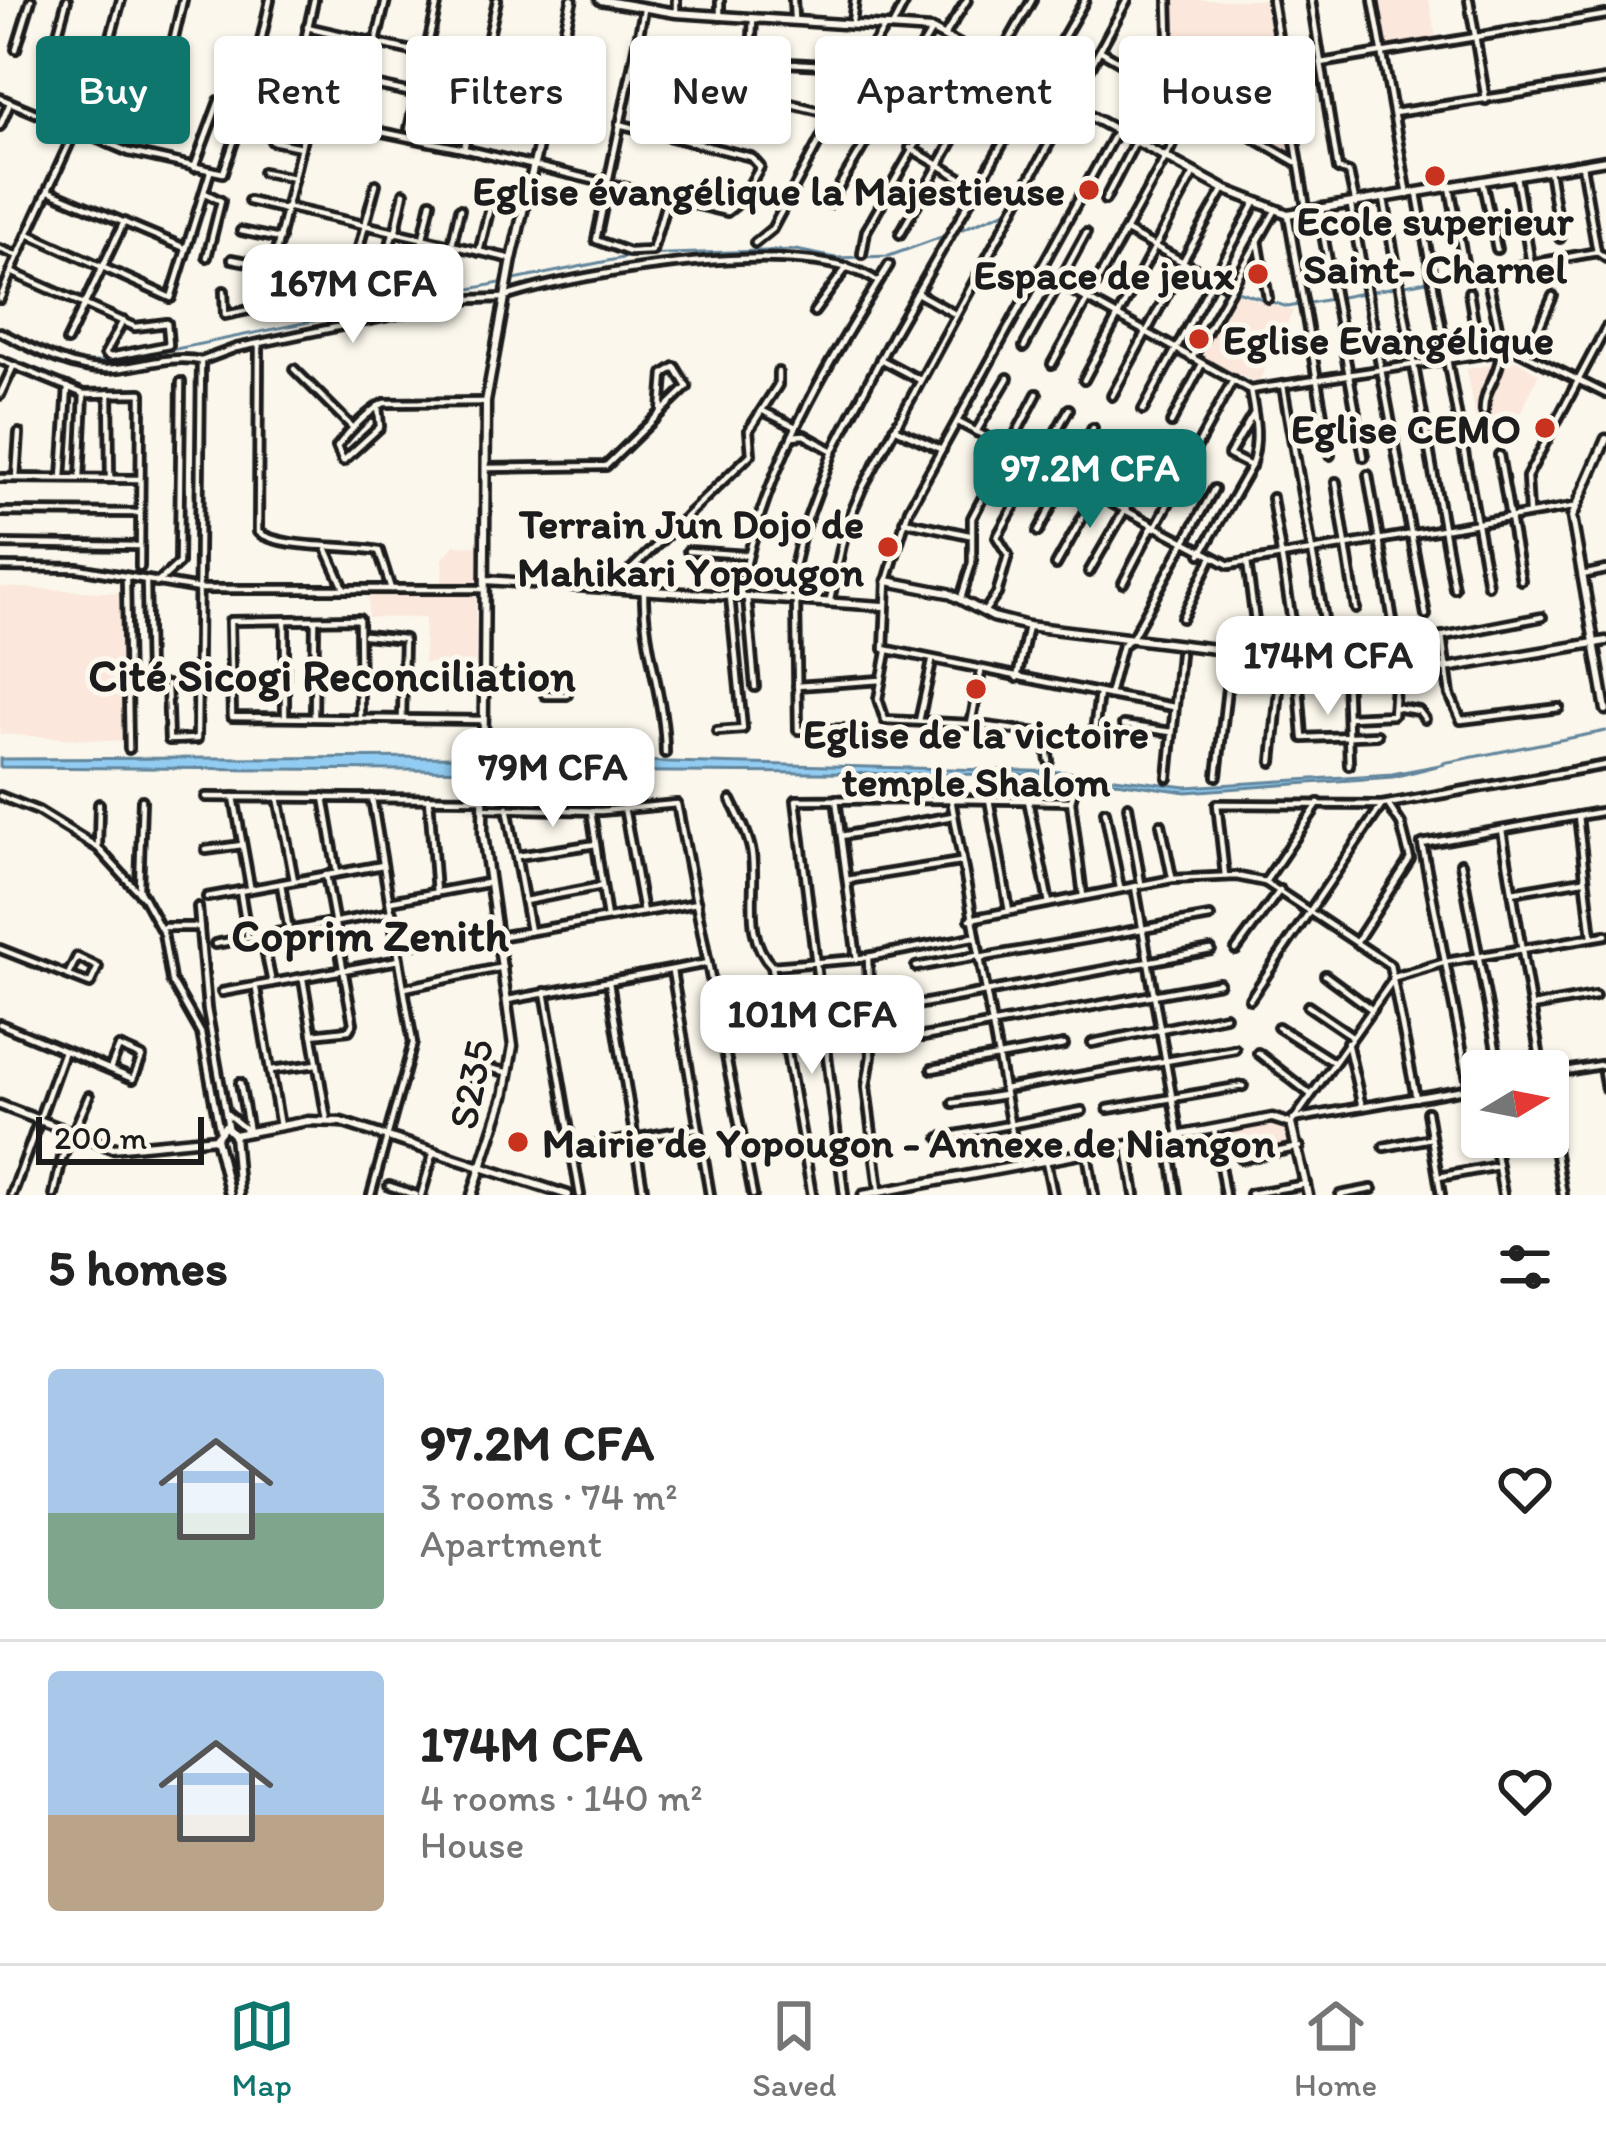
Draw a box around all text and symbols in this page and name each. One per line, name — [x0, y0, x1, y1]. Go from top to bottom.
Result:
chip: Buy — [36, 36, 190, 144]
chip: Rent — [214, 36, 382, 144]
chip: Filters — [406, 36, 606, 144]
chip: New — [630, 36, 791, 144]
chip: Apartment — [815, 36, 1095, 144]
chip: House — [1119, 36, 1315, 144]
marker: Ecole superieur Saint- Charnel — [1422, 163, 1448, 189]
place label: Eglise évangélique la Majestieuse — [473, 165, 1065, 216]
marker: Eglise évangélique la Majestieuse — [1076, 177, 1102, 203]
place label: Ecole superieur Saint- Charnel — [1297, 195, 1575, 294]
pin: 167M CFA — [229, 244, 477, 346]
place label: Espace de jeux — [973, 249, 1235, 300]
text: 167M CFA — [269, 259, 437, 306]
marker: Espace de jeux — [1245, 261, 1271, 287]
place label: Eglise Evangélique — [1223, 314, 1554, 365]
marker: Eglise Evangélique — [1186, 326, 1212, 352]
place label: Eglise CEMO — [1291, 403, 1521, 454]
marker: Eglise CEMO — [1532, 415, 1558, 441]
pin: 97.2M CFA — [953, 429, 1227, 531]
text: 97.2M CFA — [1000, 444, 1180, 491]
place label: Terrain Jun Dojo de Mahikari Yopougon — [517, 498, 864, 597]
marker: Terrain Jun Dojo de Mahikari Yopougon — [875, 534, 901, 560]
pin: 174M CFA — [1204, 616, 1452, 718]
text: 174M CFA — [1243, 631, 1413, 678]
district label: Cité Sicogi Reconciliation — [88, 648, 576, 702]
marker: Eglise de la victoire temple Shalom — [963, 676, 989, 702]
place label: Eglise de la victoire temple Shalom — [803, 708, 1149, 807]
pin: 79M CFA — [442, 728, 664, 830]
text: 79M CFA — [478, 743, 628, 790]
district label: Coprim Zenith — [231, 908, 510, 962]
pin: 101M CFA — [688, 975, 936, 1077]
text: 101M CFA — [727, 990, 897, 1037]
street label: S235 — [437, 1035, 504, 1133]
north arrow — [1461, 1050, 1569, 1158]
map controls — [1461, 1050, 1569, 1158]
scale bar — [36, 1111, 204, 1164]
place label: Mairie de Yopougon - Annexe de Niangon — [542, 1117, 1276, 1168]
text: 200 m — [54, 1118, 147, 1157]
marker: Mairie de Yopougon - Annexe de Niangon — [505, 1129, 531, 1155]
icon: filters — [1492, 1234, 1558, 1300]
text: 5 homes — [48, 1237, 228, 1298]
text: 97.2M CFA — [420, 1412, 654, 1473]
icon: home — [144, 1417, 288, 1561]
icon: heart — [1492, 1456, 1558, 1522]
text: 3 rooms · 74 m² — [420, 1473, 678, 1520]
text: Apartment — [420, 1520, 602, 1567]
text: 174M CFA — [420, 1713, 643, 1774]
icon: home — [144, 1719, 288, 1863]
icon: heart — [1492, 1758, 1558, 1824]
text: 4 rooms · 140 m² — [420, 1774, 703, 1821]
text: House — [420, 1821, 524, 1868]
tab: Map — [229, 1993, 295, 2104]
tab: Saved — [752, 1993, 837, 2104]
tab: Home — [1294, 1993, 1377, 2104]

